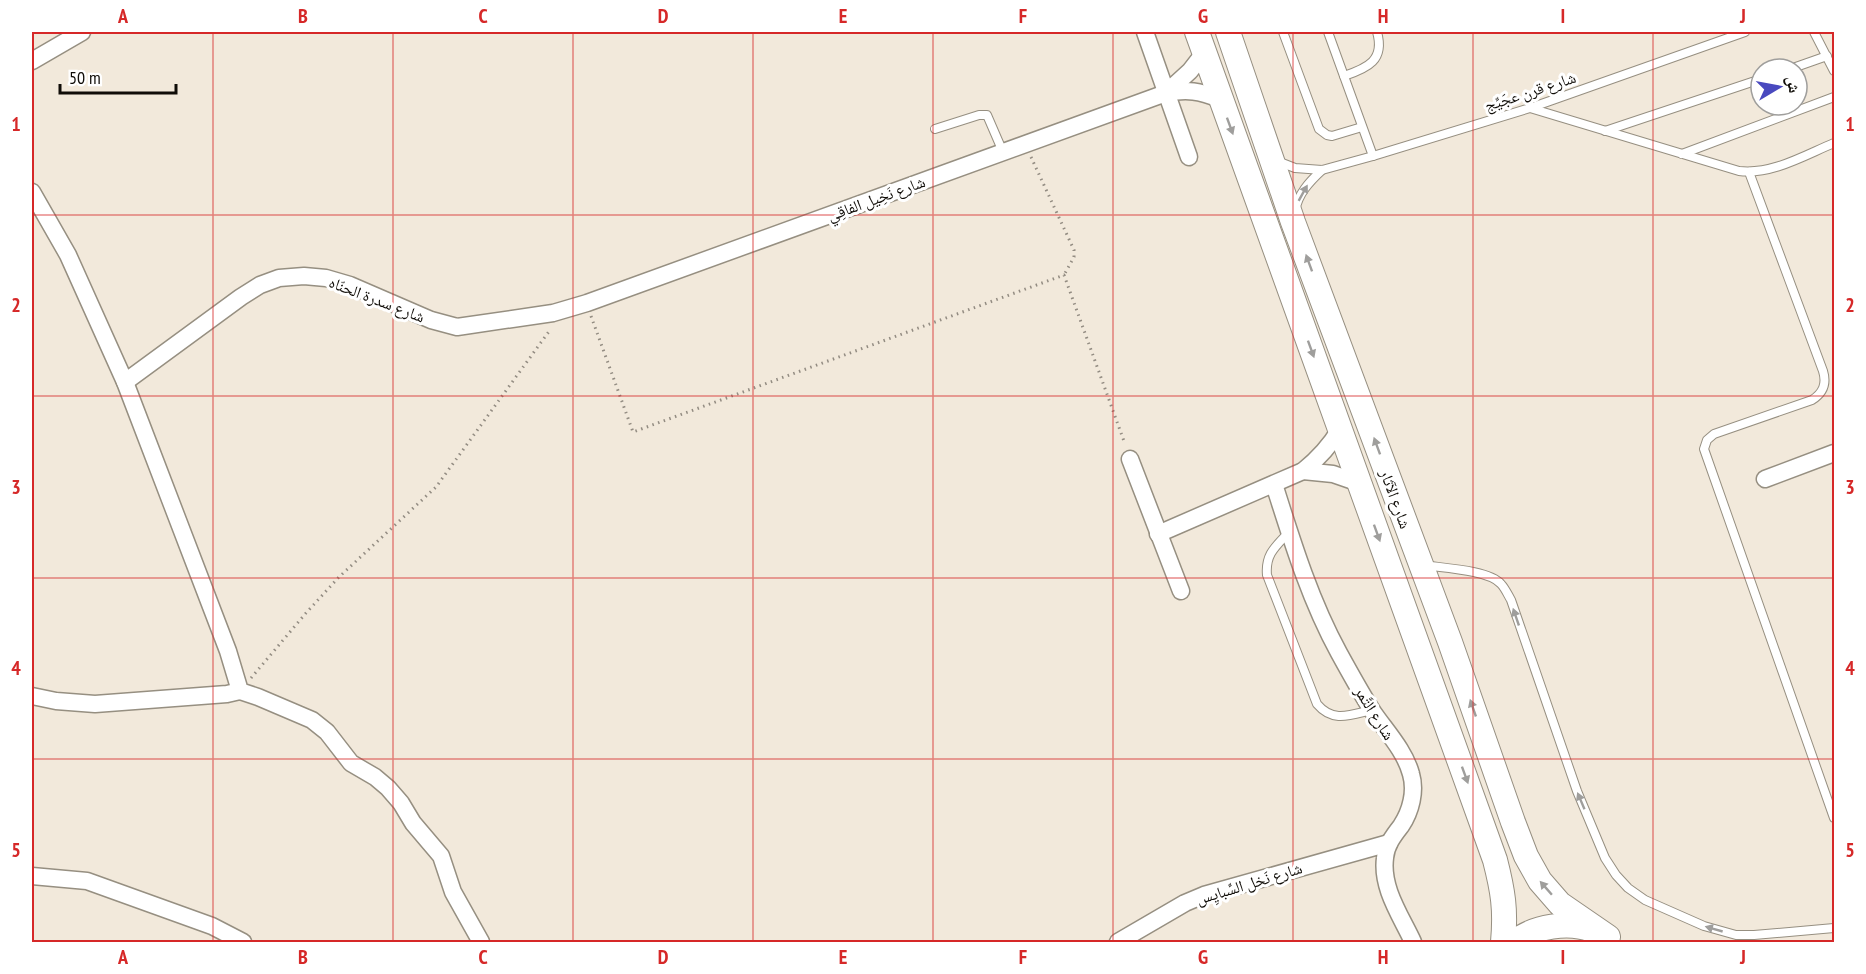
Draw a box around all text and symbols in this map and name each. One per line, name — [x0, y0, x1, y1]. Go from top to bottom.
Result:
text: A — [117, 3, 129, 29]
text: B — [298, 3, 308, 29]
text: C — [478, 3, 488, 29]
text: D — [658, 3, 669, 29]
text: E — [839, 3, 847, 29]
text: F — [1019, 3, 1027, 29]
text: G — [1198, 3, 1208, 29]
text: H — [1378, 3, 1388, 29]
text: I — [1561, 3, 1565, 29]
text: J — [1739, 3, 1746, 29]
scale bar — [60, 57, 176, 95]
north arrow — [1749, 57, 1809, 117]
text: 50 m — [69, 66, 101, 89]
street label: شارع قرن عجَيِّج — [1482, 67, 1579, 116]
text: ش — [1782, 74, 1805, 95]
text: 1 — [11, 111, 21, 137]
text: 1 — [1845, 111, 1855, 137]
one-way arrow — [1226, 117, 1236, 135]
street label: شارع نَخِيل الفاقِي — [824, 171, 929, 228]
one-way arrow — [1298, 184, 1308, 201]
one-way arrow — [1303, 254, 1313, 272]
street label: شارع سدرة الحنّاه — [326, 272, 428, 327]
text: 2 — [11, 292, 21, 318]
text: 2 — [1845, 292, 1855, 318]
one-way arrow — [1307, 340, 1317, 358]
one-way arrow — [1371, 437, 1381, 455]
street label: شارع الآثار — [1375, 466, 1416, 532]
text: 3 — [11, 474, 21, 500]
text: 3 — [1845, 474, 1855, 500]
one-way arrow — [1372, 524, 1382, 542]
one-way arrow — [1511, 608, 1521, 626]
text: 4 — [11, 655, 21, 681]
text: 4 — [1845, 655, 1855, 681]
street label: شارع التَّمر — [1349, 681, 1399, 744]
one-way arrow — [1467, 699, 1477, 717]
one-way arrow — [1460, 766, 1470, 784]
one-way arrow — [1576, 792, 1586, 810]
text: 5 — [11, 837, 21, 863]
text: 5 — [1845, 837, 1855, 863]
street label: شارع نَخل السِّبايِس — [1193, 857, 1305, 911]
one-way arrow — [1540, 881, 1553, 896]
one-way arrow — [1705, 924, 1723, 933]
text: A — [117, 944, 129, 970]
text: B — [298, 944, 308, 970]
text: C — [478, 944, 488, 970]
text: D — [658, 944, 669, 970]
text: E — [839, 944, 847, 970]
text: F — [1019, 944, 1027, 970]
text: G — [1198, 944, 1208, 970]
text: H — [1378, 944, 1388, 970]
text: I — [1561, 944, 1565, 970]
text: J — [1739, 944, 1746, 970]

